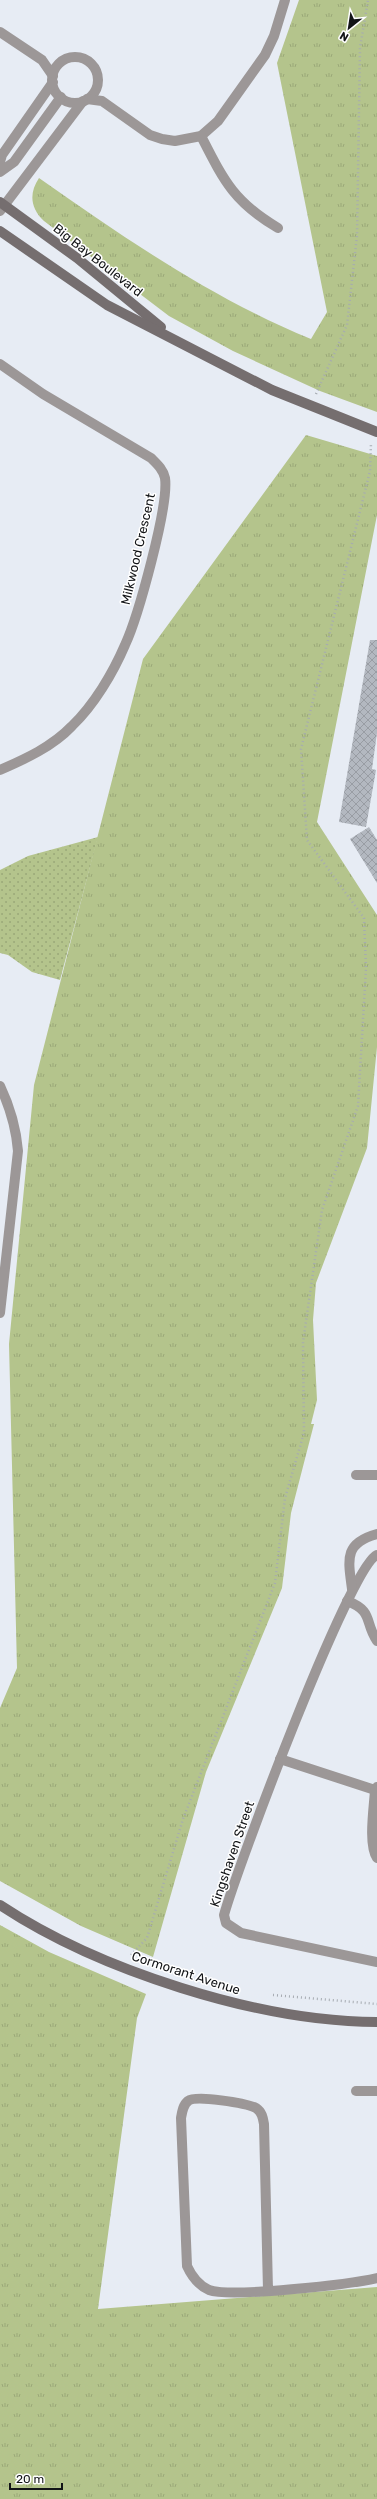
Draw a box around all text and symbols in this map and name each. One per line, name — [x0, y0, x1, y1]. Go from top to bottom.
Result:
north arrow — [329, 8, 369, 48]
text: N — [338, 29, 351, 44]
street label: Big Bay Boulevard — [50, 220, 146, 300]
street label: Milkwood Crescent — [118, 492, 158, 606]
street label: Kingshaven Street — [207, 1799, 258, 1909]
street label: Cormorant Avenue — [130, 1948, 242, 1998]
scale bar — [10, 2465, 62, 2491]
text: 20 m — [16, 2472, 44, 2486]

